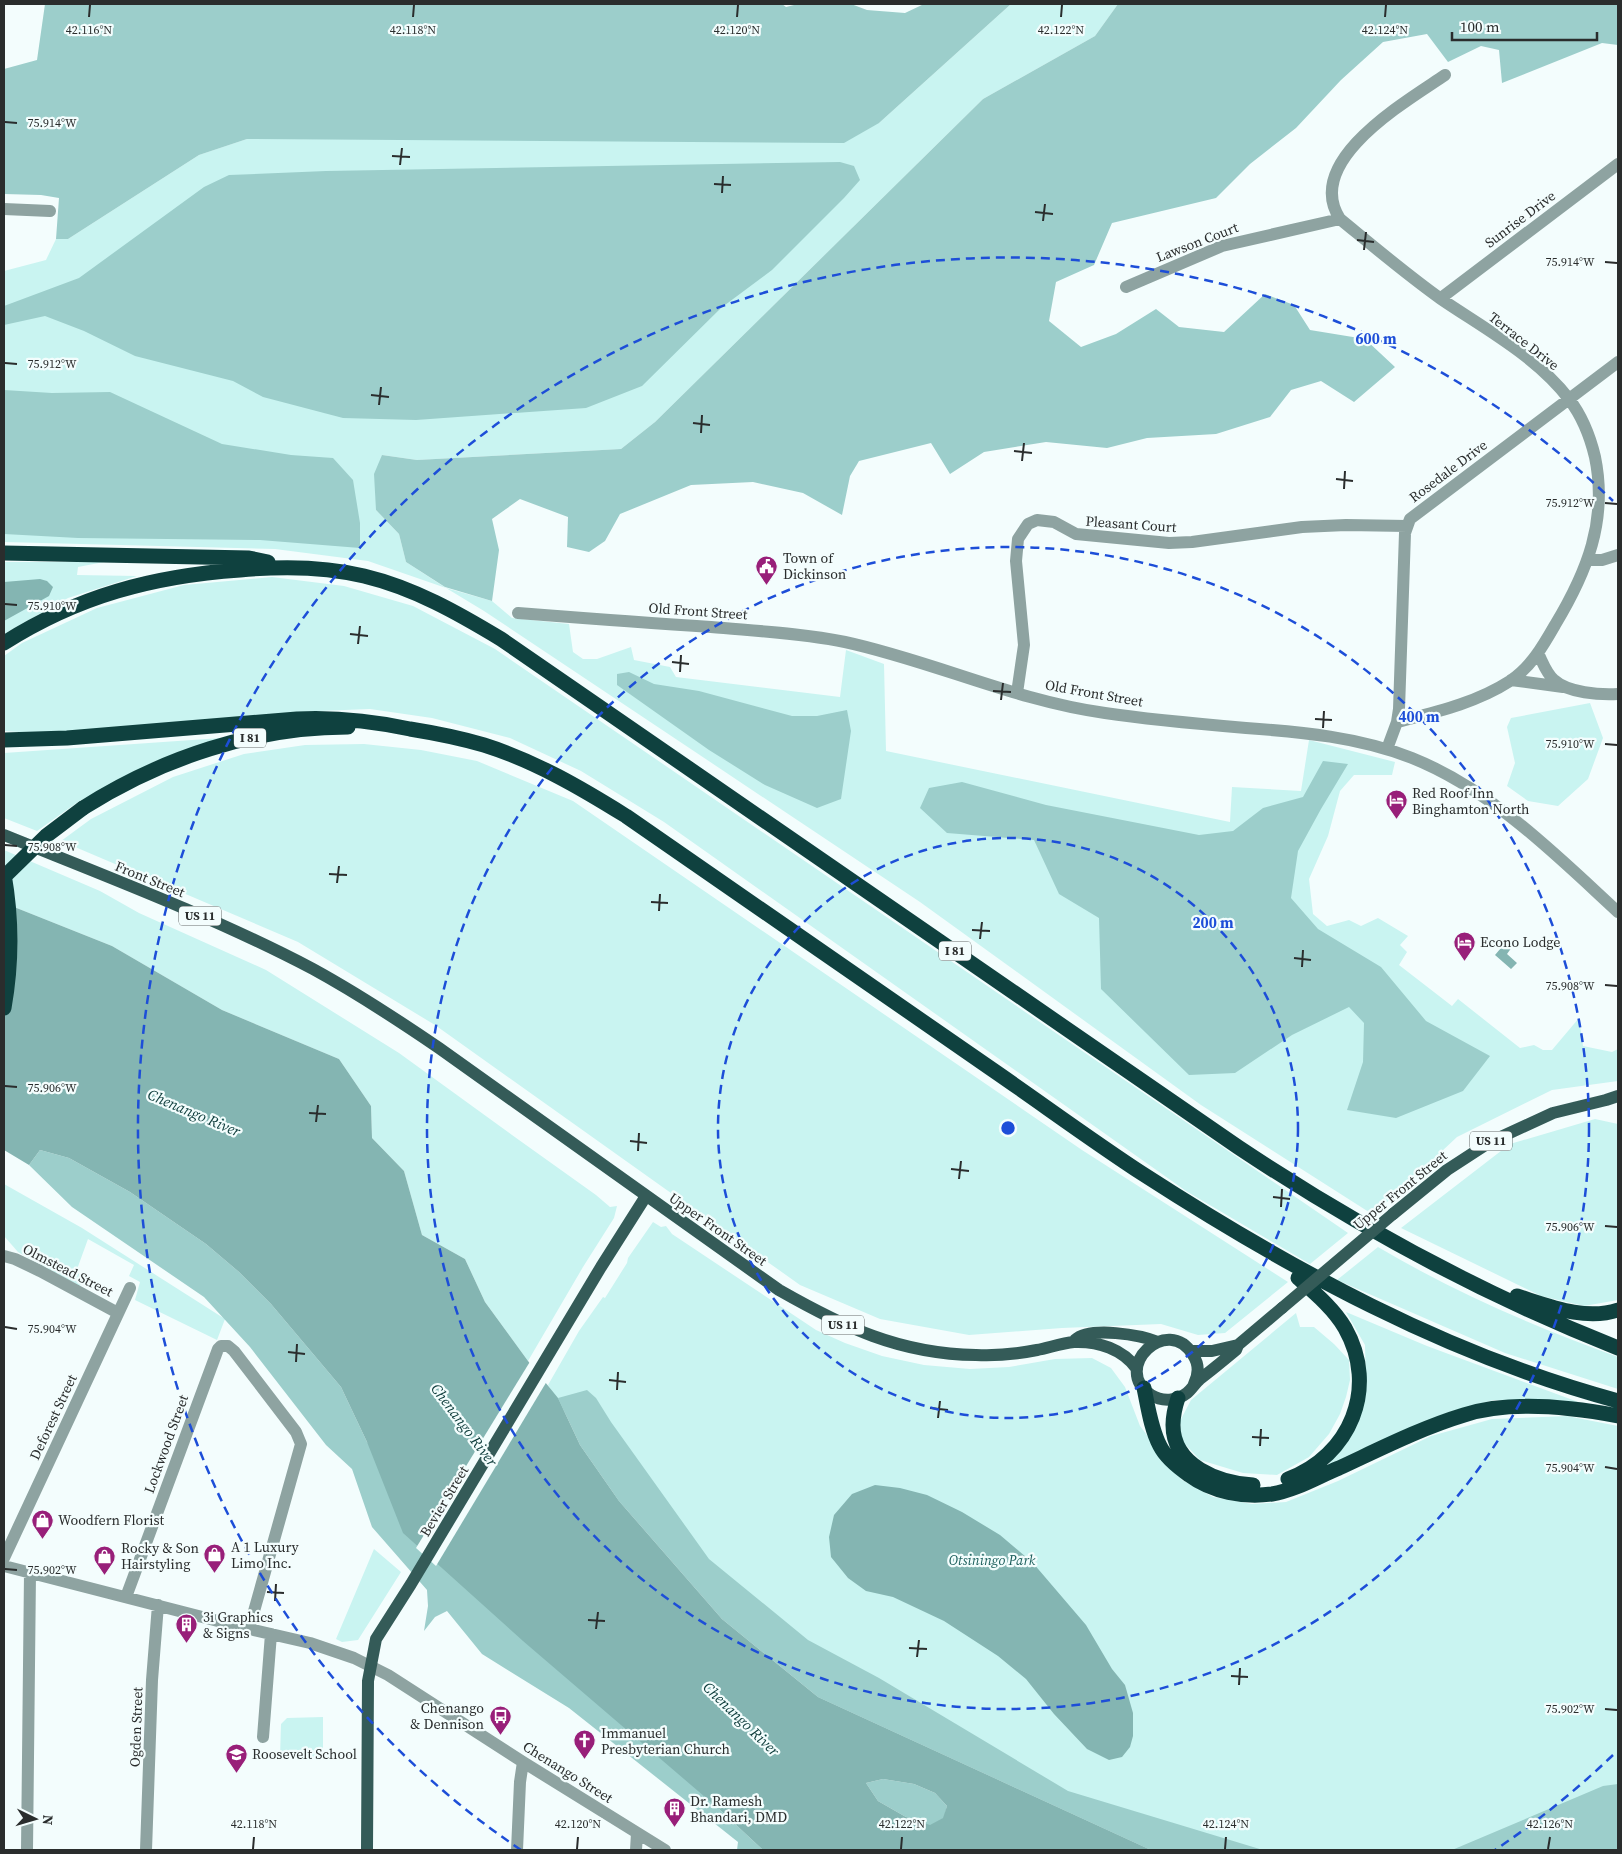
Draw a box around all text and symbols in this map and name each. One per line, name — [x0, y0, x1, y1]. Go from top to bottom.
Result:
scale bar — [1452, 10, 1597, 42]
text: 100 m — [1460, 16, 1500, 37]
text: 42.116°N — [66, 22, 112, 38]
text: 42.118°N — [390, 22, 436, 38]
text: 42.120°N — [714, 22, 760, 38]
text: 42.122°N — [1038, 22, 1084, 38]
text: 42.124°N — [1362, 22, 1408, 38]
text: 75.914°W — [27, 115, 77, 131]
street label: Sunrise Drive — [1480, 186, 1560, 252]
street label: Lawson Court — [1153, 217, 1241, 267]
text: 75.914°W — [1545, 254, 1595, 270]
street label: Terrace Drive — [1485, 307, 1563, 375]
text: 600 m — [1355, 328, 1397, 349]
text: 75.912°W — [27, 356, 77, 372]
street label: Rosedale Drive — [1405, 435, 1491, 507]
text: 75.912°W — [1545, 495, 1595, 511]
street label: Pleasant Court — [1085, 511, 1178, 537]
place label: Town of Dickinson — [783, 548, 847, 584]
public building icon: Town of Dickinson — [755, 554, 779, 585]
text: 75.910°W — [27, 598, 77, 614]
street label: Old Front Street — [648, 598, 749, 624]
street label: Old Front Street — [1044, 675, 1145, 712]
text: 400 m — [1398, 706, 1440, 727]
road number: I 81 — [234, 728, 266, 748]
text: 75.910°W — [1545, 736, 1595, 752]
place label: Red Roof Inn Binghamton North — [1412, 783, 1530, 819]
hotel icon: Red Roof Inn Binghamton North — [1384, 789, 1408, 820]
text: 75.908°W — [27, 839, 77, 855]
street label: Front Street — [112, 856, 188, 902]
road number: US 11 — [179, 906, 221, 926]
text: 200 m — [1192, 912, 1234, 933]
hotel icon: Econo Lodge — [1452, 930, 1476, 961]
place label: Econo Lodge — [1480, 932, 1560, 952]
road number: I 81 — [939, 941, 971, 960]
text: 75.908°W — [1545, 978, 1595, 994]
text: 75.906°W — [27, 1080, 77, 1096]
water label: Chenango River — [145, 1084, 245, 1142]
centre of rings — [999, 1119, 1017, 1137]
road number: US 11 — [1470, 1132, 1512, 1150]
street label: Upper Front Street — [1349, 1146, 1452, 1234]
street label: Upper Front Street — [665, 1188, 772, 1271]
text: 75.906°W — [1545, 1219, 1595, 1235]
street label: Olmstead Street — [19, 1239, 117, 1302]
road number: US 11 — [822, 1316, 864, 1334]
text: 75.904°W — [27, 1321, 77, 1337]
street label: Deforest Street — [24, 1371, 82, 1463]
water label: Chenango River — [426, 1379, 503, 1471]
street label: Lockwood Street — [139, 1392, 193, 1496]
text: 75.904°W — [1545, 1460, 1595, 1476]
street label: Bevier Street — [415, 1461, 473, 1540]
shop icon: Woodfern Florist — [30, 1508, 54, 1539]
place label: Woodfern Florist — [58, 1510, 164, 1530]
place label: A 1 Luxury Limo Inc. — [231, 1537, 300, 1573]
place label: Rocky & Son Hairstyling — [121, 1538, 200, 1574]
shop icon: A 1 Luxury Limo Inc. — [203, 1543, 227, 1574]
shop icon: Rocky & Son Hairstyling — [93, 1544, 117, 1575]
park label: Otsiningo Park — [949, 1550, 1036, 1570]
text: 75.902°W — [27, 1562, 77, 1578]
place label: 3i Graphics & Signs — [203, 1607, 273, 1643]
building icon: 3i Graphics & Signs — [175, 1613, 199, 1644]
water label: Chenango River — [698, 1677, 785, 1761]
street label: Ogden Street — [125, 1686, 147, 1767]
place label: Chenango & Dennison — [410, 1698, 485, 1734]
text: 75.902°W — [1545, 1701, 1595, 1717]
bus stop icon: Chenango & Dennison — [488, 1704, 512, 1735]
place label: Immanuel Presbyterian Church — [601, 1723, 730, 1759]
church icon: Immanuel Presbyterian Church — [573, 1729, 597, 1760]
street label: Chenango Street — [519, 1736, 617, 1808]
school or university icon: Roosevelt School — [224, 1742, 248, 1773]
place label: Roosevelt School — [252, 1744, 357, 1764]
place label: Dr. Ramesh Bhandari, DMD — [690, 1791, 787, 1827]
north arrow — [10, 1794, 60, 1844]
building icon: Dr. Ramesh Bhandari, DMD — [662, 1797, 686, 1828]
text: N — [38, 1814, 58, 1826]
text: 42.118°N — [231, 1816, 277, 1832]
text: 42.120°N — [555, 1816, 601, 1832]
text: 42.122°N — [879, 1816, 925, 1832]
text: 42.124°N — [1203, 1816, 1249, 1832]
text: 42.126°N — [1527, 1816, 1573, 1832]

